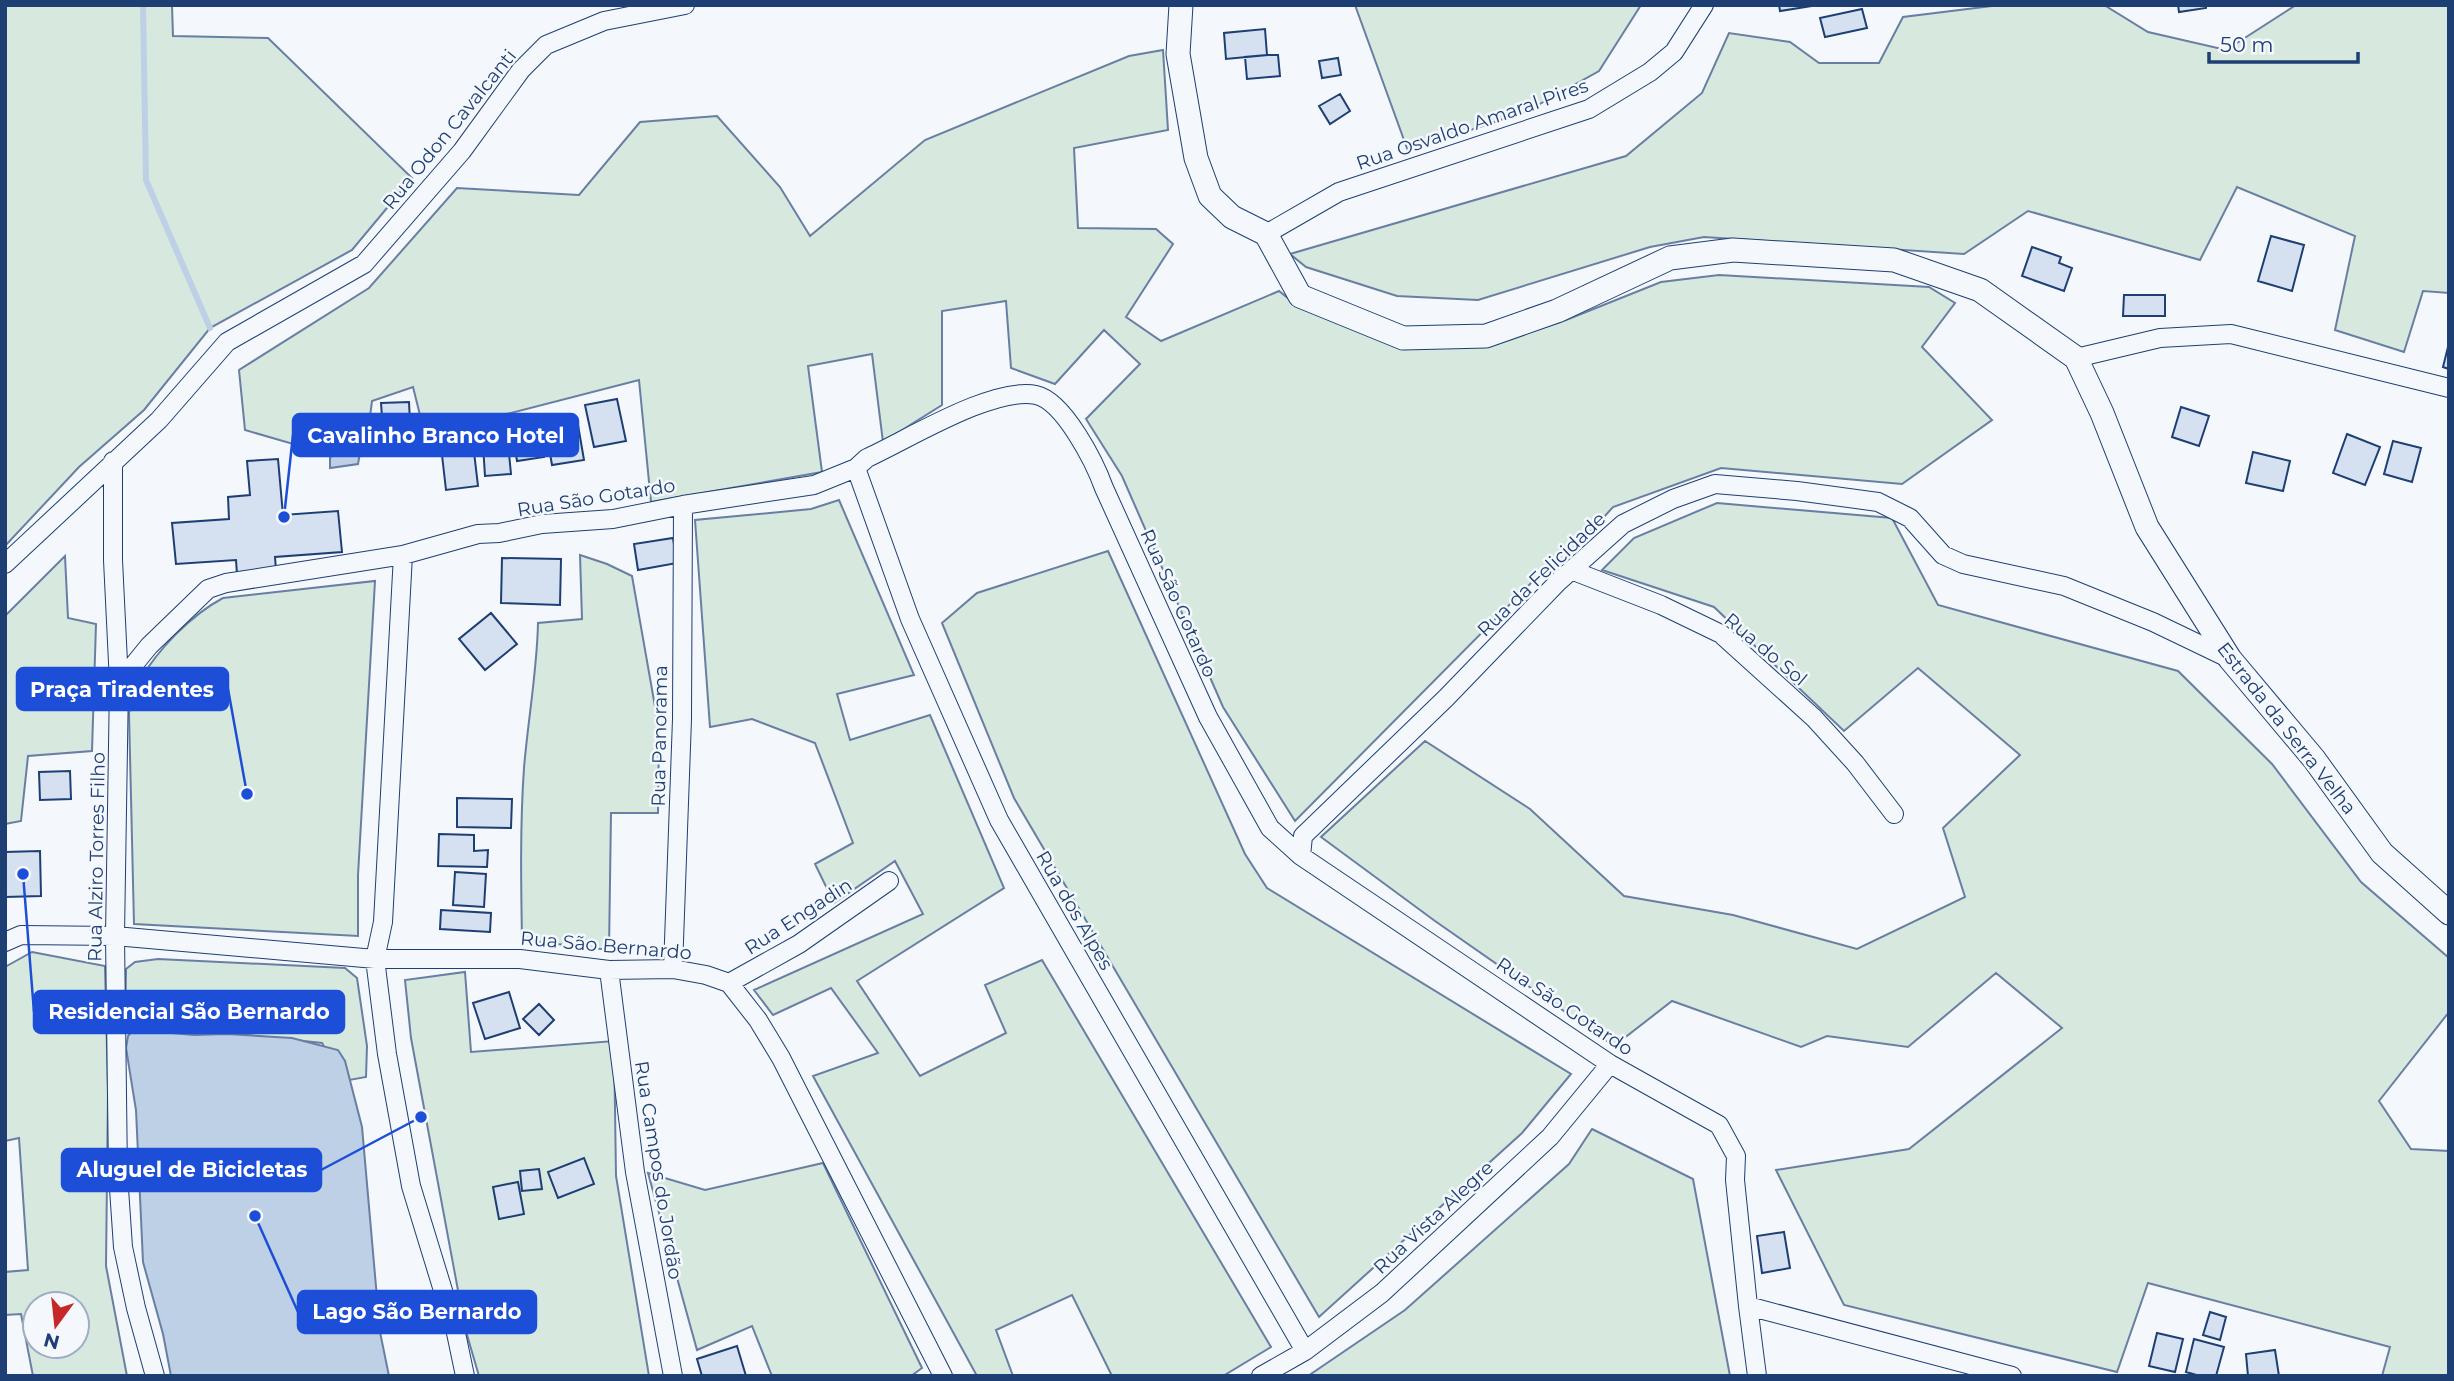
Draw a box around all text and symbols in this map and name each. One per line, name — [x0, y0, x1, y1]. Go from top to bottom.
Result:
scale bar — [2209, 21, 2358, 65]
text: 50 m — [2220, 32, 2274, 57]
street label: Rua Odon Cavalcanti — [378, 45, 521, 214]
street label: Rua Osvaldo Amaral Pires — [1353, 74, 1591, 175]
callout: Cavalinho Branco Hotel — [293, 414, 578, 456]
text: Cavalinho Branco Hotel — [307, 423, 565, 448]
street label: Rua São Gotardo — [515, 474, 677, 521]
street label: Rua da Felicidade — [1472, 507, 1610, 641]
street label: Rua São Gotardo — [1136, 526, 1222, 681]
street label: Rua do Sol — [1720, 608, 1812, 691]
street label: Estrada da Serra Velha — [2212, 638, 2361, 819]
street label: Rua Panorama — [647, 665, 672, 807]
callout: Praça Tiradentes — [17, 668, 228, 710]
text: Praça Tiradentes — [30, 677, 214, 702]
street label: Rua Alziro Torres Filho — [83, 752, 110, 962]
street label: Rua dos Alpes — [1031, 846, 1118, 974]
street label: Rua Engadin — [740, 873, 856, 960]
street label: Rua São Bernardo — [519, 927, 693, 964]
street label: Rua São Gotardo — [1492, 952, 1637, 1061]
callout: Residencial São Bernardo — [34, 991, 344, 1033]
text: Residencial São Bernardo — [48, 999, 330, 1024]
street label: Rua Campos do Jordão — [630, 1059, 687, 1281]
callout: Aluguel de Bicicletas — [62, 1149, 321, 1191]
street label: Rua Vista Alegre — [1369, 1156, 1498, 1279]
text: Aluguel de Bicicletas — [75, 1157, 308, 1182]
north arrow — [21, 1290, 91, 1360]
callout: Lago São Bernardo — [298, 1291, 536, 1333]
text: Lago São Bernardo — [312, 1299, 522, 1324]
text: N — [41, 1328, 62, 1354]

